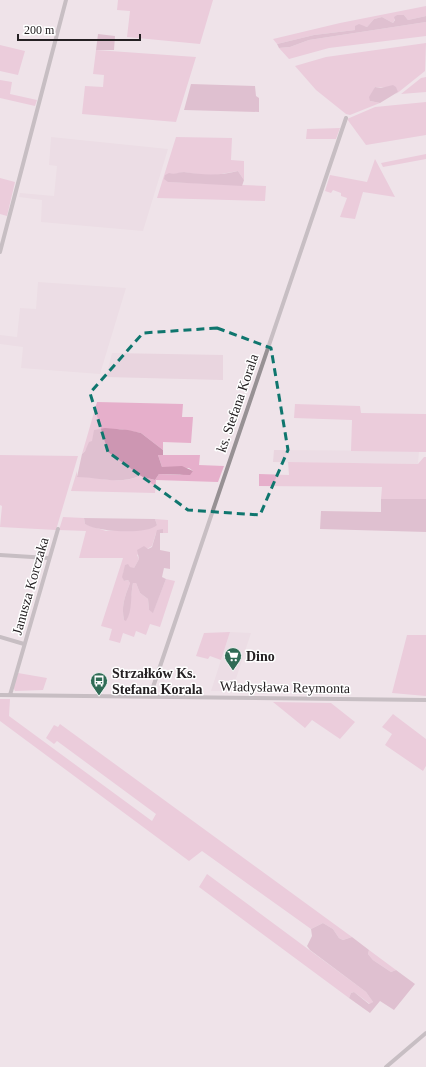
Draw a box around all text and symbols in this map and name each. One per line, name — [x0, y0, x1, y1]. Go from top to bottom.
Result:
scale bar — [18, 16, 140, 42]
text: 200 m — [24, 23, 55, 37]
street label: ks. Stefana Korala — [214, 351, 262, 454]
street label: Janusza Korczaka — [9, 535, 52, 637]
supermarket icon: Dino — [223, 646, 243, 671]
place label: Dino — [246, 649, 275, 664]
place label: Strzałków Ks. Stefana Korala — [112, 666, 203, 697]
bus stop icon: Strzałków Ks. Stefana Korala — [89, 671, 109, 696]
street label: Władysława Reymonta — [220, 679, 351, 696]

